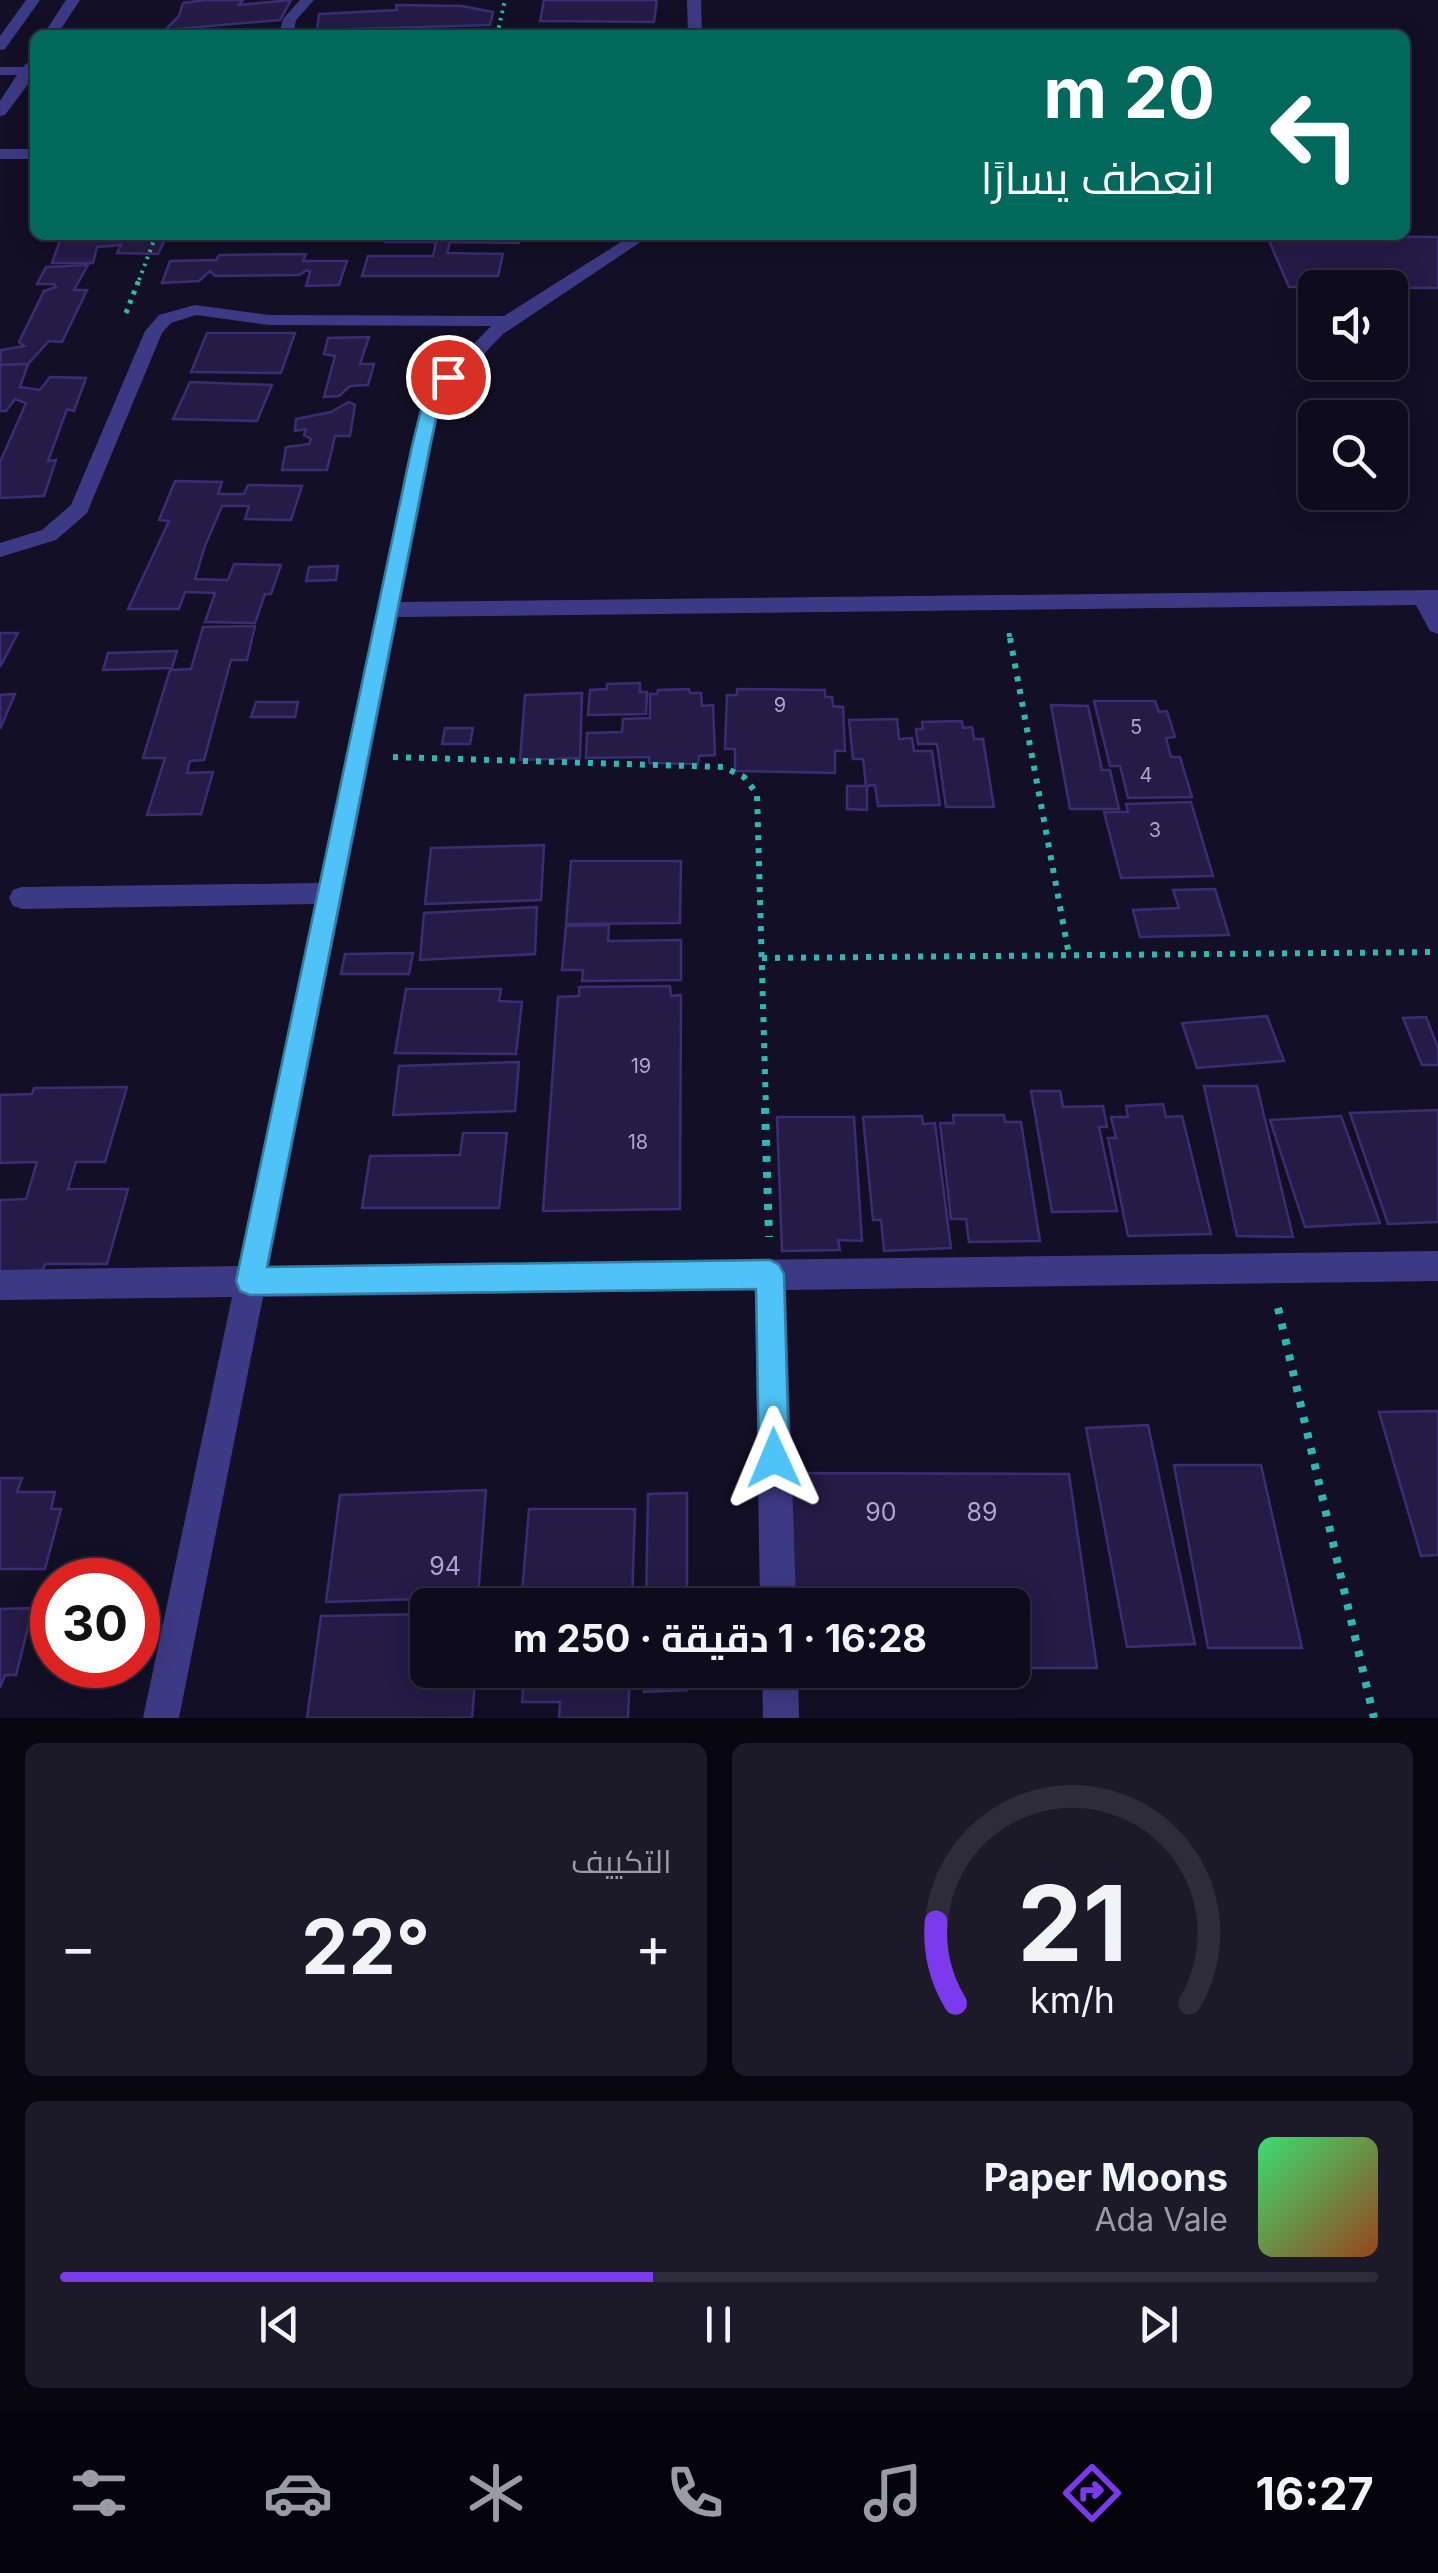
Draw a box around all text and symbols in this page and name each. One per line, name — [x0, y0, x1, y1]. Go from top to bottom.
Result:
text: 20 m — [1043, 50, 1215, 135]
icon: left — [1250, 70, 1380, 200]
text: انعطف يسارًا — [980, 150, 1215, 205]
map controls — [1298, 270, 1408, 510]
button: sound — [1298, 270, 1408, 380]
pin — [406, 335, 491, 420]
icon: arrive — [421, 350, 476, 405]
button: search — [1298, 400, 1408, 510]
house number: 9 — [774, 693, 786, 717]
house number: 5 — [1130, 715, 1142, 739]
house number: 4 — [1140, 763, 1152, 787]
house number: 3 — [1149, 818, 1161, 842]
house number: 19 — [631, 1054, 651, 1078]
house number: 18 — [628, 1130, 648, 1154]
position arrow — [722, 1406, 826, 1510]
house number: 90 — [865, 1497, 897, 1527]
house number: 89 — [967, 1497, 997, 1527]
house number: 94 — [429, 1551, 461, 1581]
speed limit sign: 30 — [30, 1558, 160, 1688]
text: 16:28 · 1 دقيقة · 250 m — [513, 1615, 927, 1661]
text: التكييف — [571, 1842, 672, 1881]
text: 21 — [1017, 1860, 1127, 1986]
text: 22° — [301, 1901, 430, 1992]
text: − — [60, 1914, 96, 1980]
text: + — [635, 1914, 671, 1980]
text: km/h — [1030, 1978, 1115, 2022]
text: Paper Moons — [984, 2154, 1228, 2200]
text: Ada Vale — [1095, 2200, 1228, 2239]
icon: previous — [252, 2297, 307, 2352]
icon: pause — [691, 2297, 746, 2352]
icon: next — [1131, 2297, 1186, 2352]
icon: filters — [64, 2458, 134, 2528]
icon: car — [263, 2458, 333, 2528]
icon: climate — [461, 2458, 531, 2528]
icon: phone — [660, 2458, 730, 2528]
icon: music — [858, 2458, 928, 2528]
icon: directions — [1057, 2458, 1127, 2528]
text: 16:27 — [1256, 2466, 1374, 2521]

